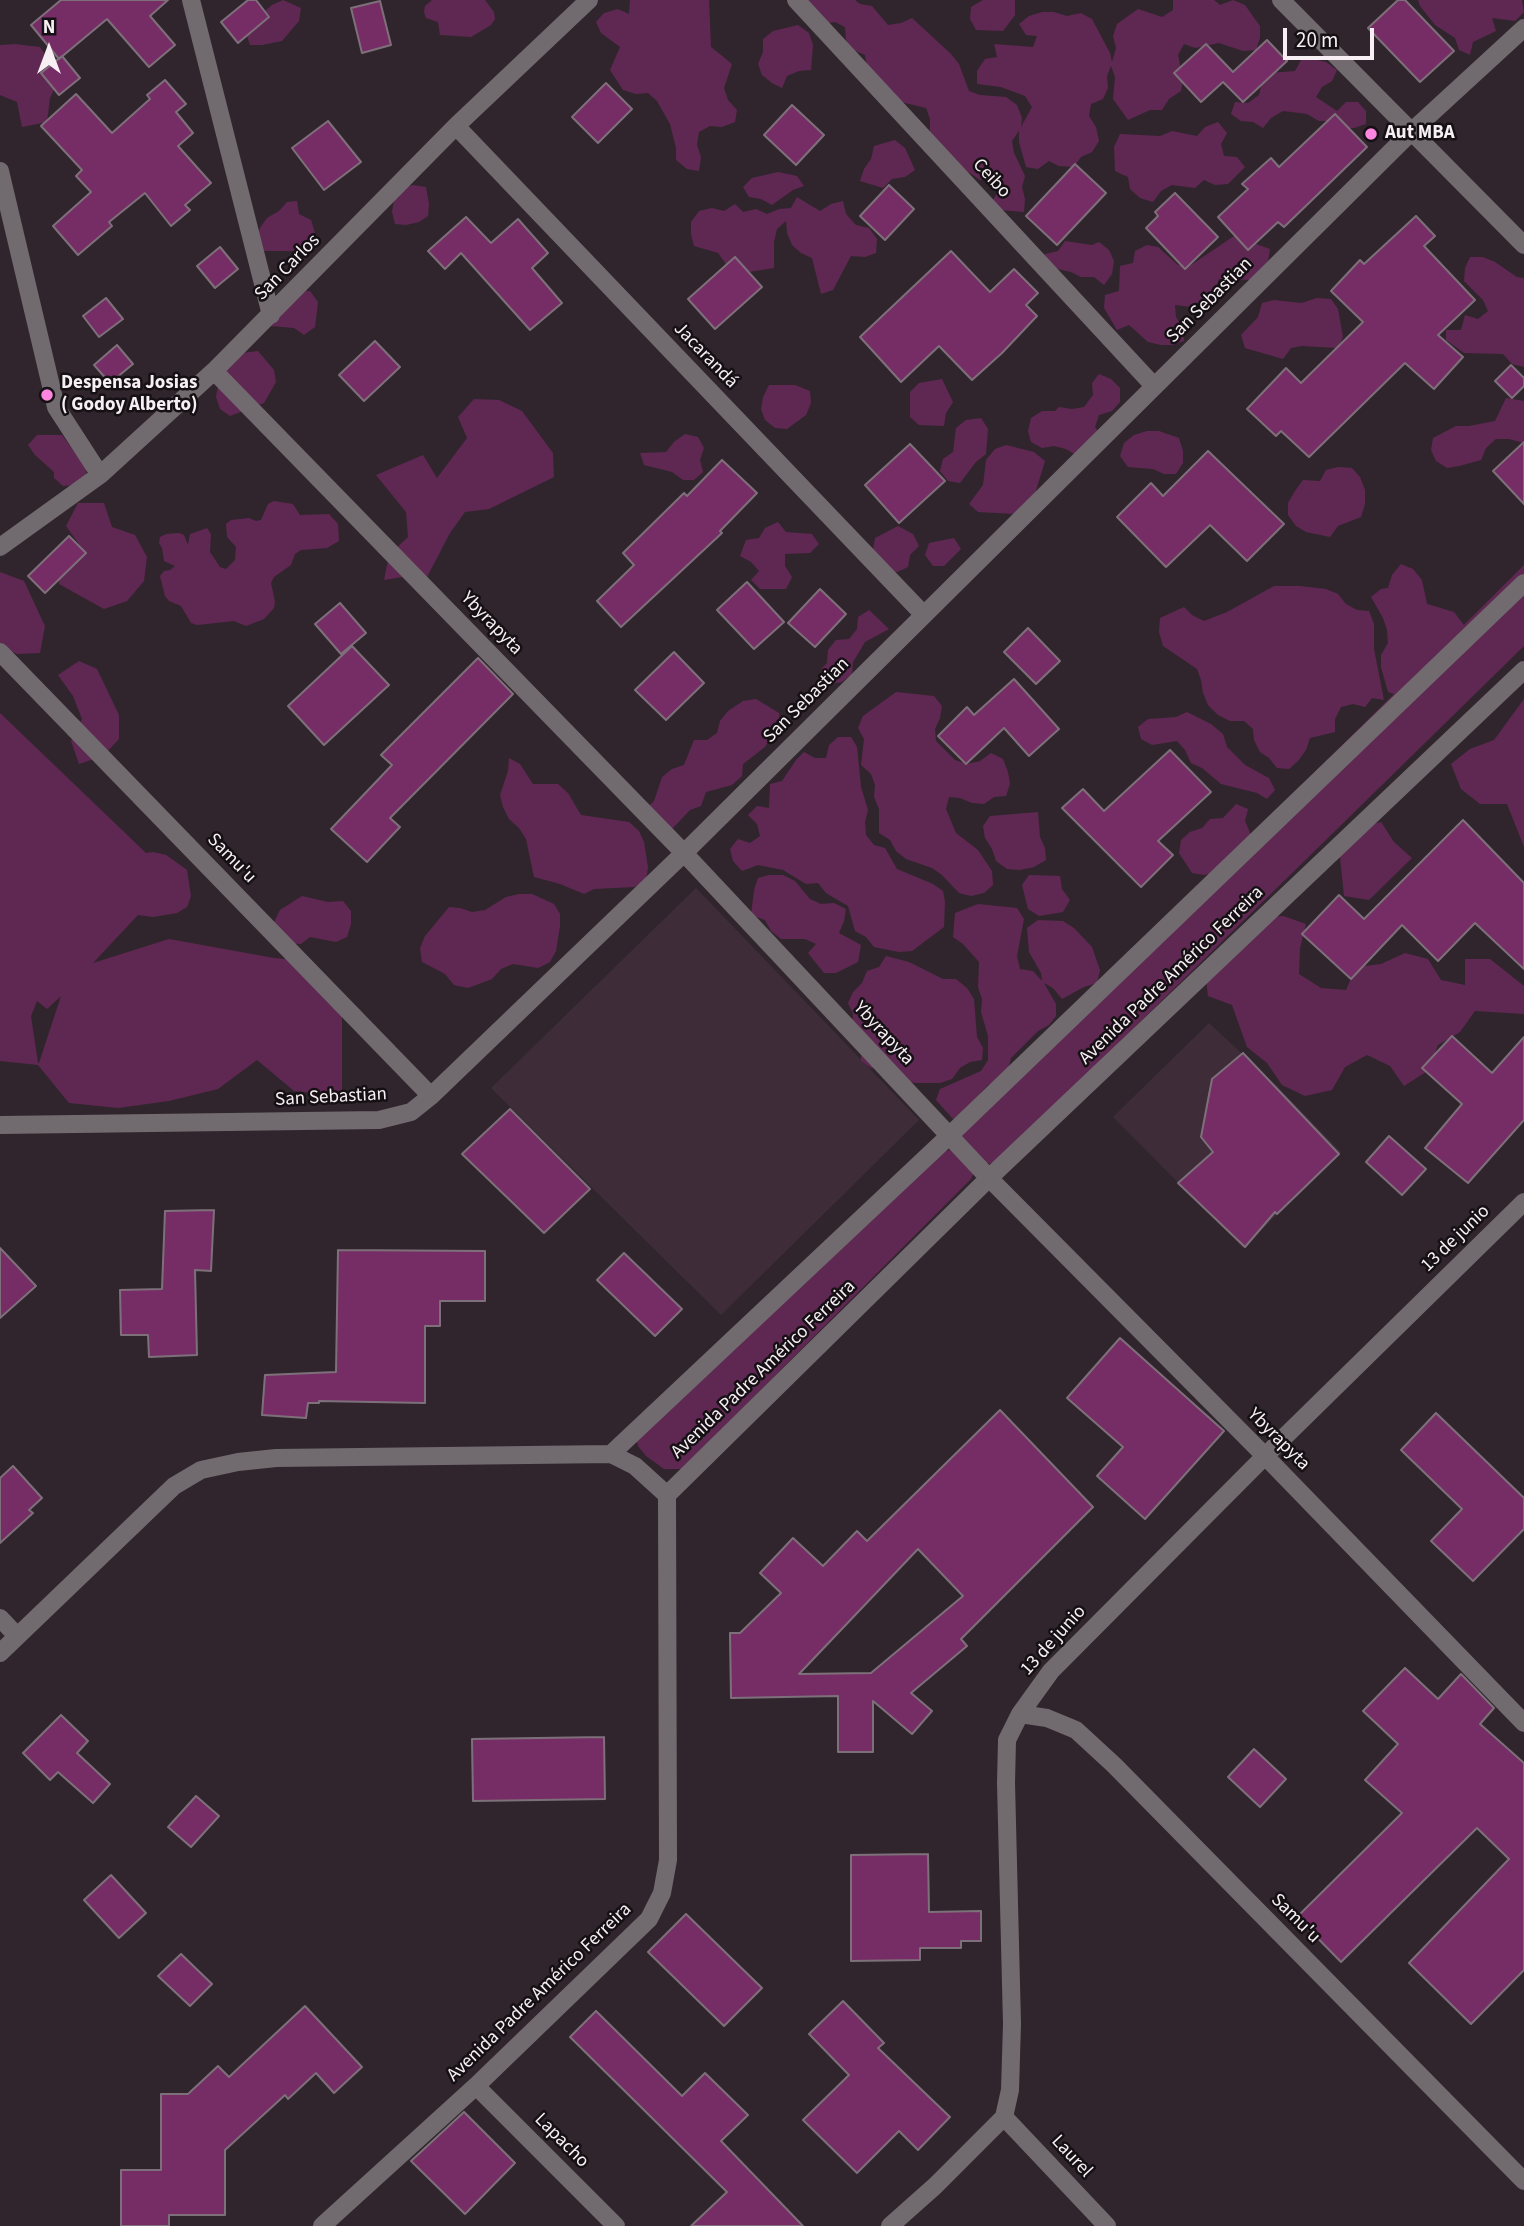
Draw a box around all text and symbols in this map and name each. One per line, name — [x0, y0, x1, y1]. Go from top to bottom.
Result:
north arrow — [14, 14, 84, 84]
text: N — [43, 14, 55, 41]
scale bar — [1286, 14, 1377, 58]
text: 20 m — [1296, 25, 1338, 55]
place label: Aut MBA — [1385, 123, 1455, 145]
marker: Aut MBA — [1363, 126, 1379, 142]
street label: Ceibo — [967, 154, 1015, 204]
street label: San Carlos — [251, 230, 325, 306]
street label: San Sebastian — [1162, 253, 1258, 349]
street label: Jacarandá — [668, 318, 742, 394]
place label: Despensa Josias ( Godoy Alberto) — [61, 373, 198, 417]
marker: Despensa Josias ( Godoy Alberto) — [39, 387, 55, 403]
street label: Ybyrapyta — [455, 588, 527, 660]
street label: San Sebastian — [759, 653, 855, 749]
street label: Samu'u — [202, 829, 260, 889]
street label: Avenida Padre Américo Ferreira — [1075, 882, 1269, 1070]
street label: Ybyrapyta — [848, 997, 918, 1071]
street label: San Sebastian — [275, 1084, 387, 1112]
street label: 13 de junio — [1417, 1201, 1495, 1277]
street label: Avenida Padre Américo Ferreira — [667, 1276, 861, 1464]
street label: Ybyrapyta — [1242, 1404, 1314, 1476]
street label: 13 de junio — [1016, 1601, 1092, 1681]
street label: Samu'u — [1265, 1889, 1325, 1949]
street label: Avenida Padre Américo Ferreira — [443, 1899, 637, 2087]
street label: Lapacho — [529, 2109, 593, 2173]
street label: Laurel — [1046, 2131, 1096, 2183]

